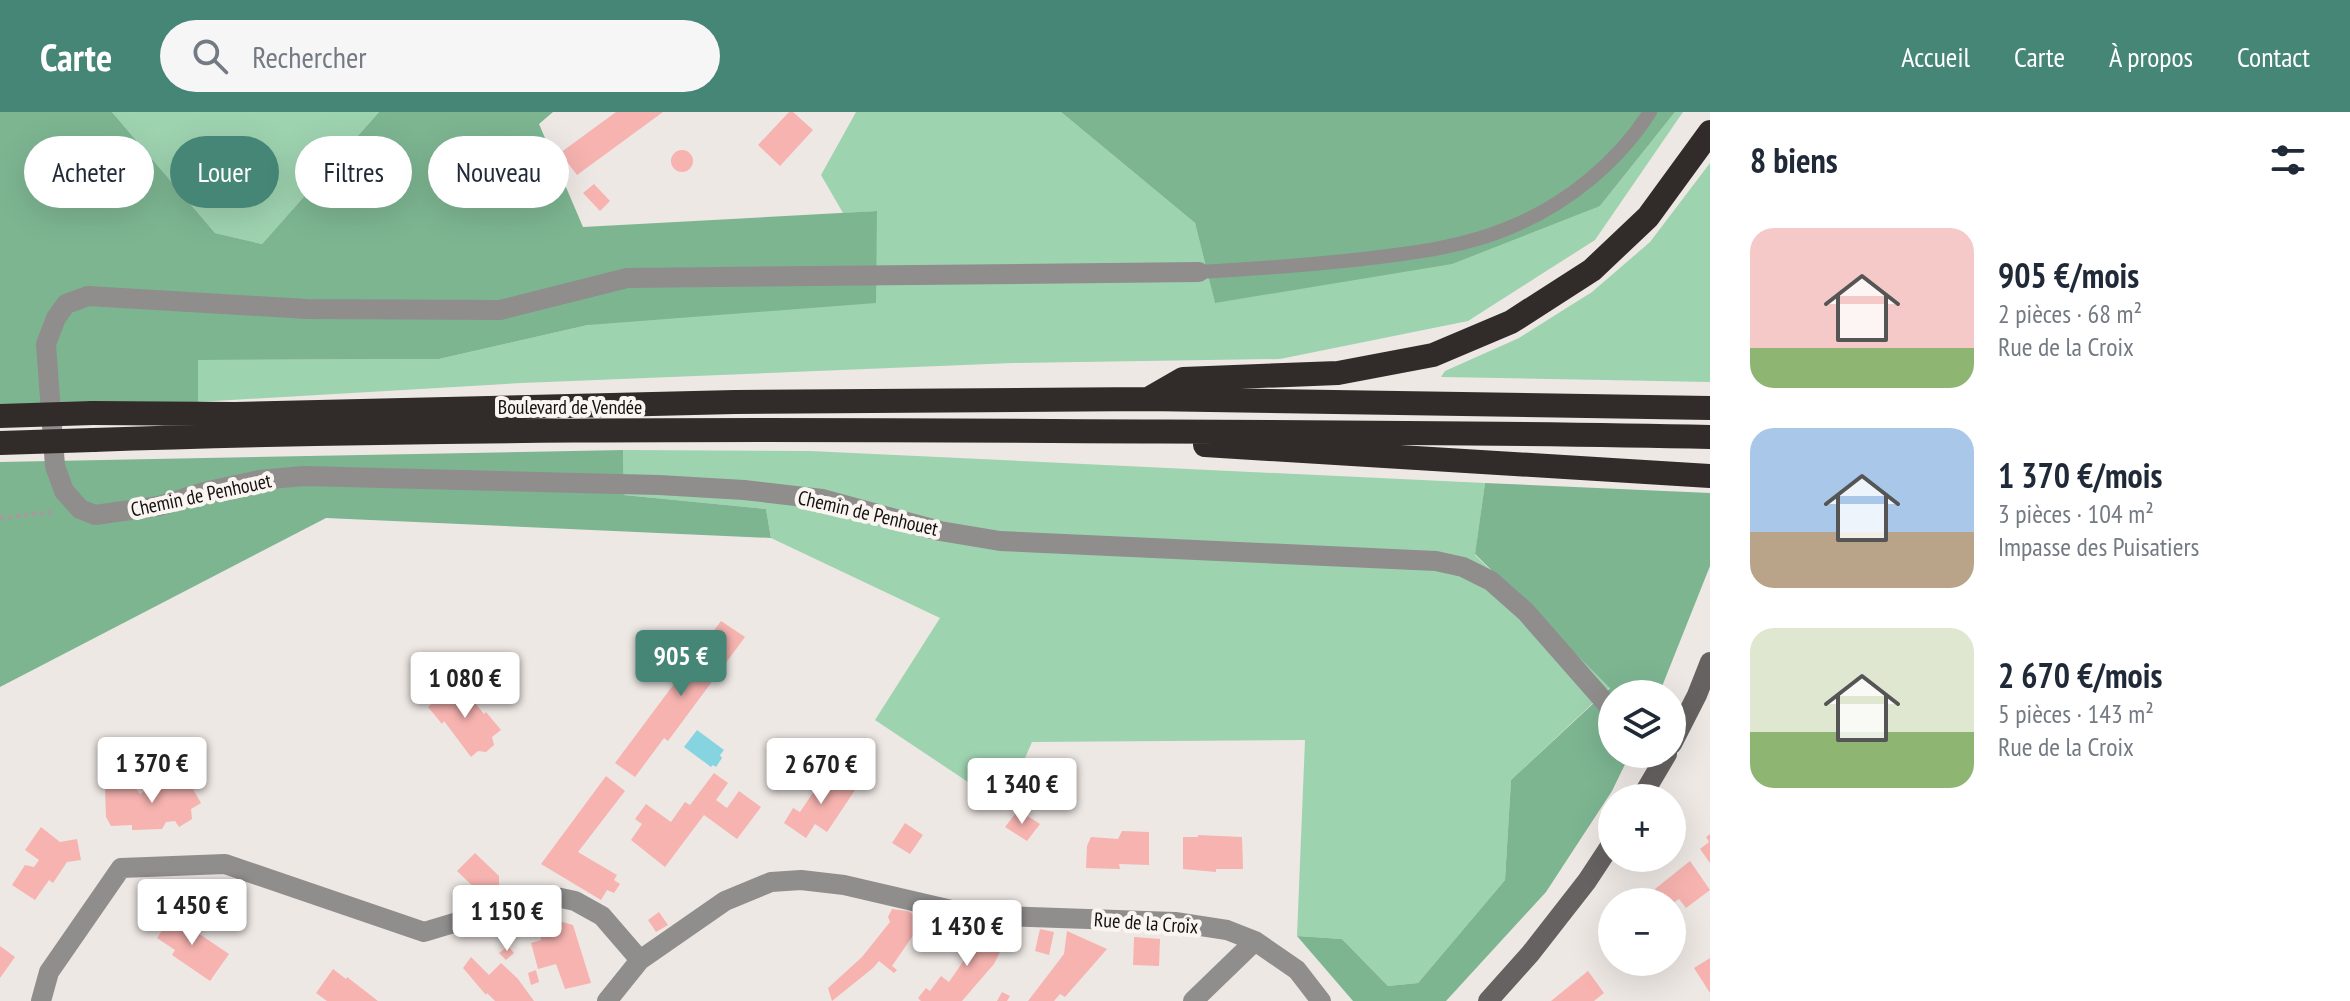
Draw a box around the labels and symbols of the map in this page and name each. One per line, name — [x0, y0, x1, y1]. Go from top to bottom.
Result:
street label: Boulevard de Vendée — [498, 394, 642, 420]
street label: Chemin de Penhouet — [128, 467, 274, 523]
street label: Chemin de Penhouet — [795, 484, 941, 542]
pin: 905 € — [625, 630, 737, 698]
pin: 1 080 € — [391, 652, 539, 720]
pin: 1 370 € — [78, 737, 226, 805]
pin: 2 670 € — [747, 738, 895, 806]
pin: 1 340 € — [948, 758, 1096, 826]
pin: 1 450 € — [118, 879, 266, 947]
pin: 1 150 € — [433, 885, 581, 953]
pin: 1 430 € — [893, 900, 1041, 968]
street label: Rue de la Croix — [1093, 906, 1199, 940]

